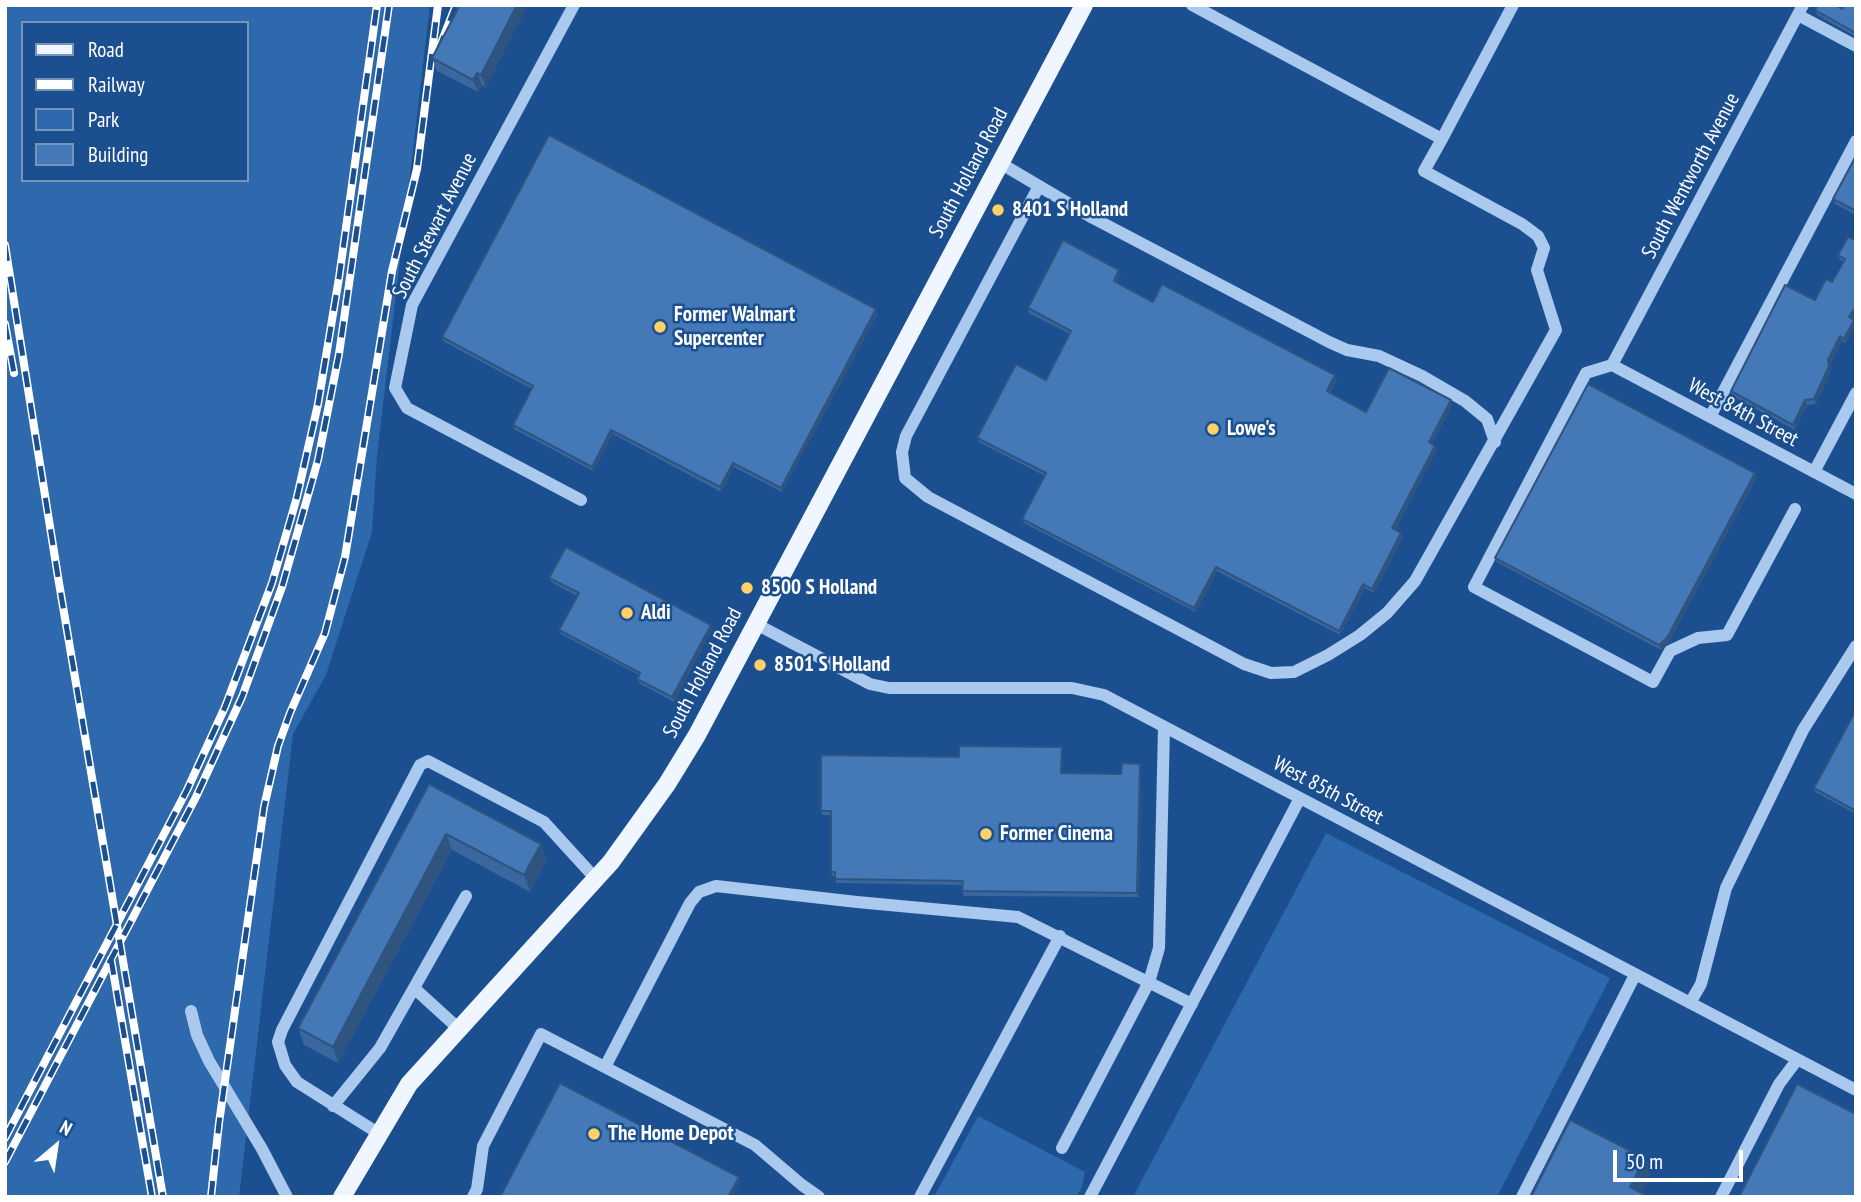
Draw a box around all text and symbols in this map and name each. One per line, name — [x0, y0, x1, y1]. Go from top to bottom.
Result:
legend — [21, 21, 248, 182]
text: Road — [88, 36, 124, 63]
text: Railway — [88, 71, 145, 98]
street label: South Wentworth Avenue — [1637, 89, 1745, 263]
street label: South Holland Road — [924, 104, 1014, 242]
text: Park — [88, 106, 119, 133]
text: Building — [88, 141, 148, 168]
street label: South Stewart Avenue — [387, 149, 483, 303]
place label: 8401 S Holland — [1012, 197, 1128, 223]
marker: 8401 S Holland — [990, 202, 1006, 218]
place label: Former Walmart Supercenter — [674, 302, 795, 352]
marker: Former Walmart Supercenter — [652, 319, 668, 335]
street label: West 84th Street — [1684, 373, 1802, 453]
place label: Lowe's — [1227, 416, 1276, 442]
marker: Lowe's — [1205, 421, 1221, 437]
place label: 8500 S Holland — [761, 575, 877, 601]
marker: 8500 S Holland — [739, 580, 755, 596]
place label: Aldi — [641, 600, 671, 626]
street label: South Holland Road — [658, 604, 748, 742]
marker: Aldi — [619, 605, 635, 621]
place label: 8501 S Holland — [774, 652, 890, 678]
marker: 8501 S Holland — [752, 657, 768, 673]
street label: West 85th Street — [1269, 751, 1387, 831]
place label: Former Cinema — [1000, 821, 1113, 847]
marker: Former Cinema — [978, 826, 994, 842]
north arrow — [21, 1111, 91, 1181]
text: N — [56, 1115, 76, 1141]
place label: The Home Depot — [608, 1121, 733, 1147]
marker: The Home Depot — [586, 1126, 602, 1142]
scale bar — [1616, 1136, 1745, 1180]
text: 50 m — [1626, 1148, 1663, 1175]

